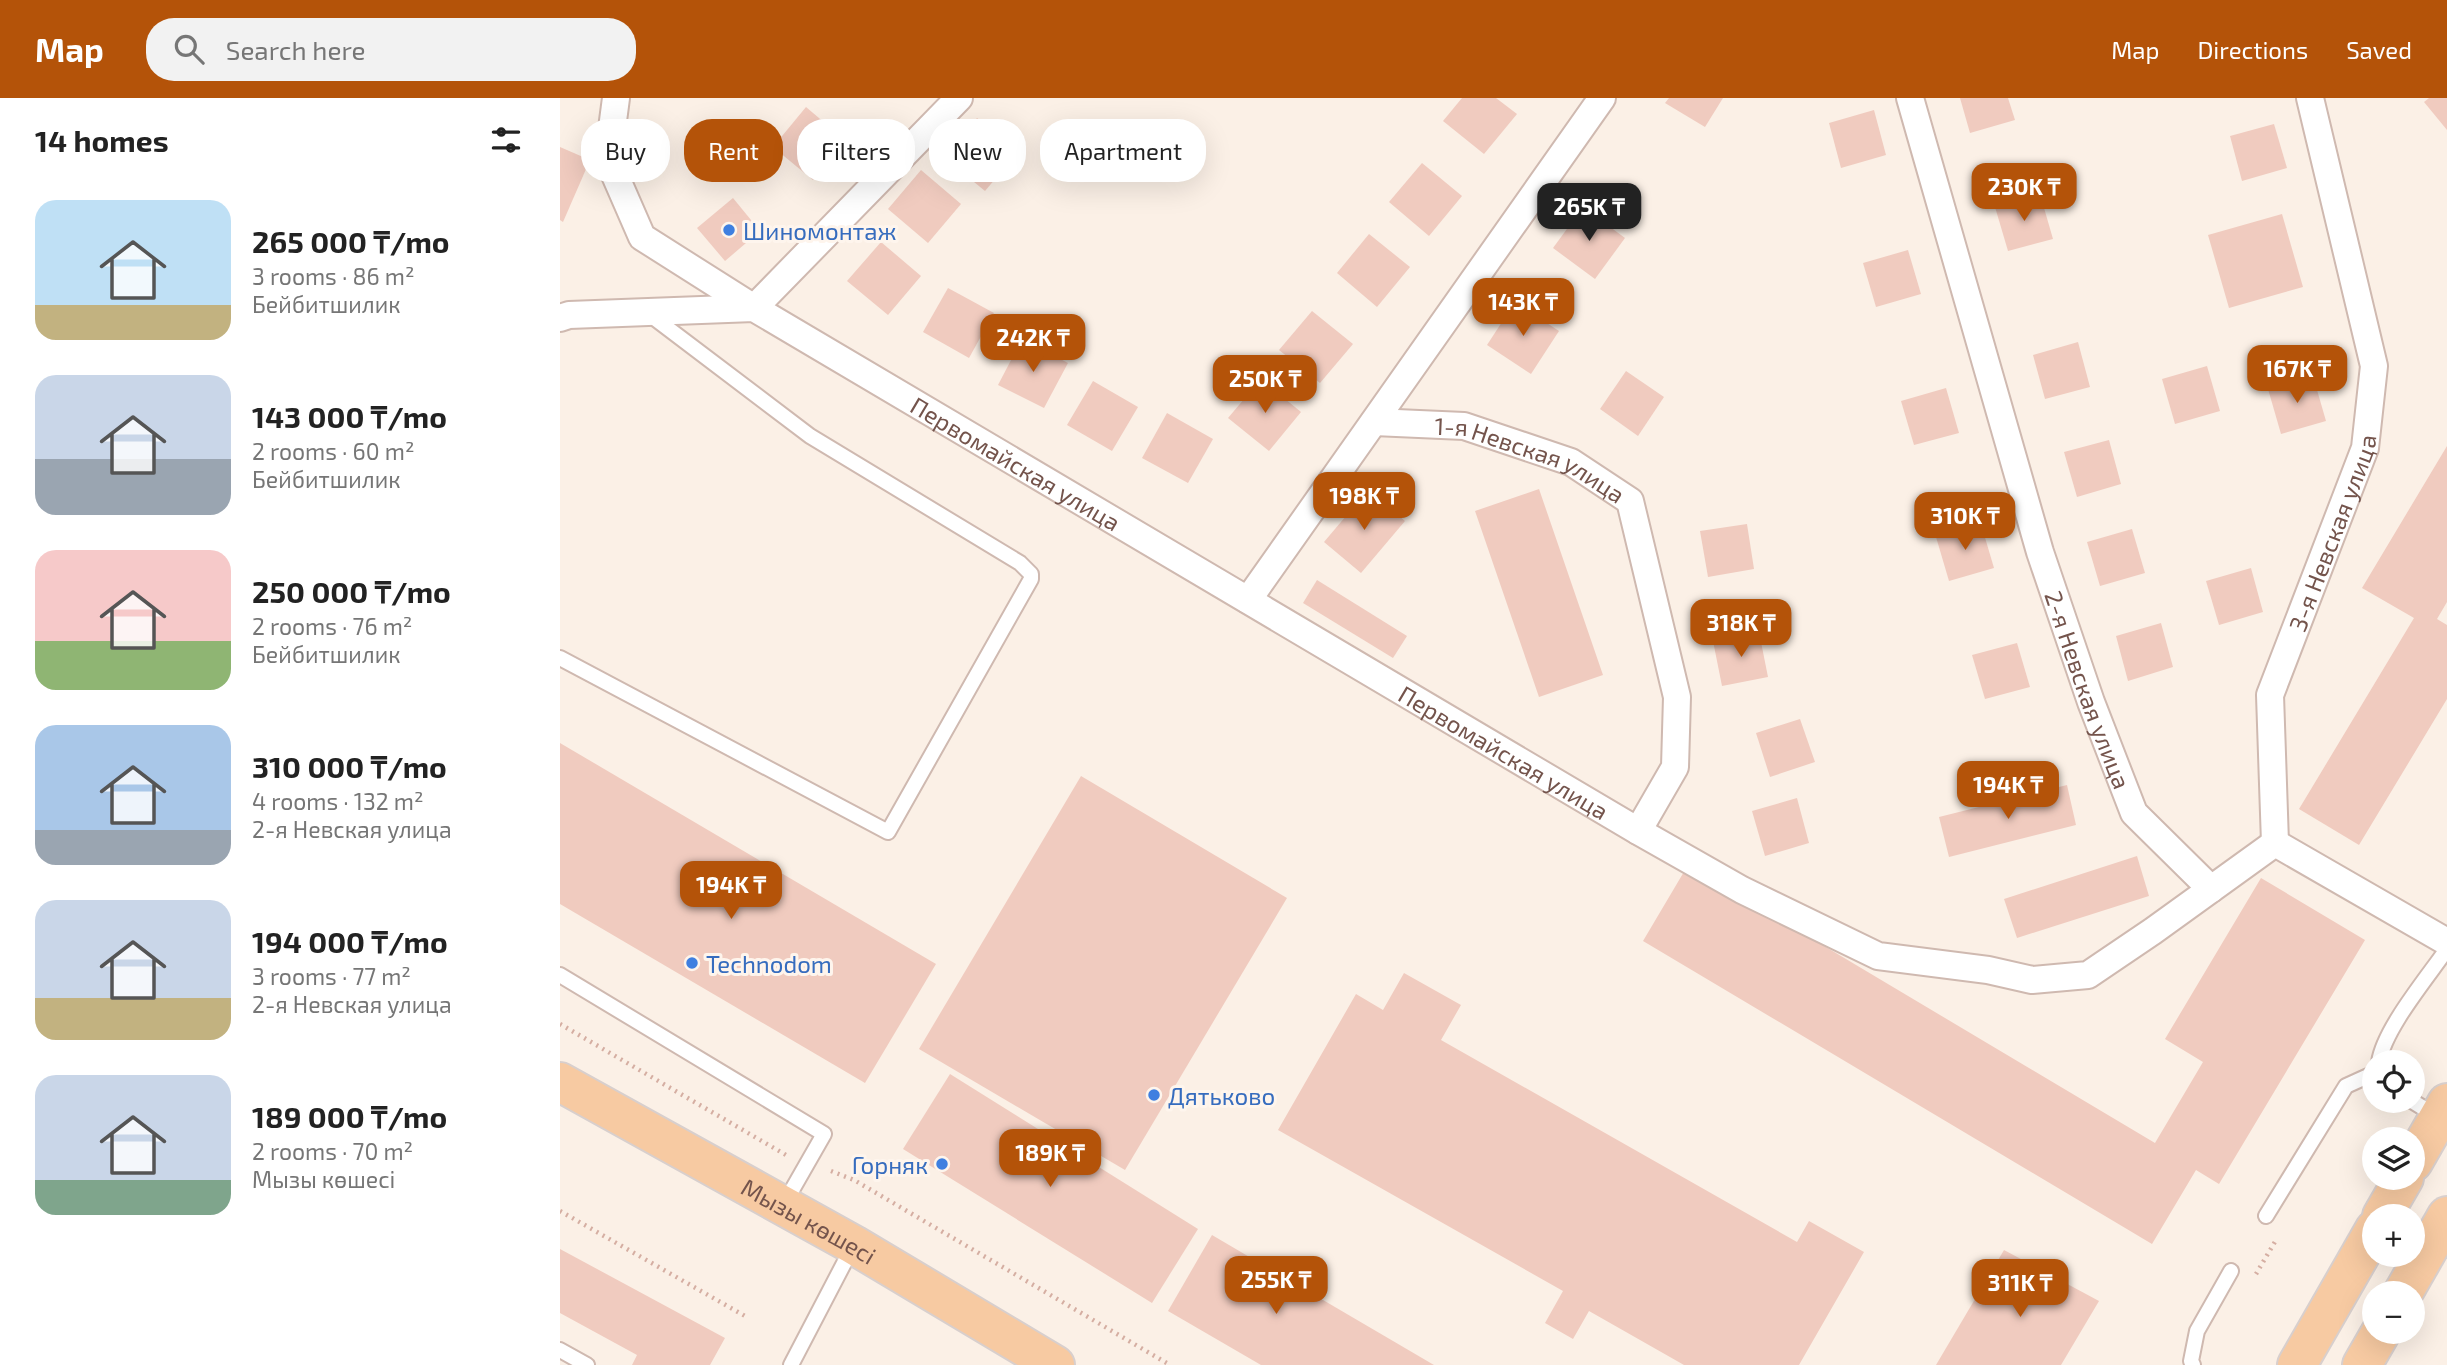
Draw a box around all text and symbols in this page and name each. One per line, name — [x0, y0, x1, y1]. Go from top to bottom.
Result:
search box — [146, 18, 636, 81]
text: Map — [35, 29, 104, 69]
icon: search — [170, 30, 208, 68]
text: Search here — [226, 34, 365, 65]
text: Map — [2111, 35, 2159, 64]
text: Directions — [2197, 35, 2308, 64]
text: Saved — [2346, 35, 2412, 64]
chip: Buy — [581, 119, 670, 182]
chip: Rent — [684, 119, 783, 182]
chip: Filters — [797, 119, 915, 182]
chip: New — [929, 119, 1026, 182]
chip: Apartment — [1040, 119, 1206, 182]
icon: filters — [487, 121, 525, 159]
text: 14 homes — [35, 122, 169, 158]
pin: 230K ₸ — [1967, 164, 2081, 223]
text: 230K ₸ — [1988, 172, 2060, 200]
pin: 265K ₸ — [1532, 184, 1646, 243]
text: 265K ₸ — [1553, 192, 1625, 220]
place label: Шиномонтаж — [743, 216, 897, 245]
marker: Шиномонтаж — [721, 222, 737, 238]
text: 265 000 ₸/mo — [252, 223, 450, 259]
icon: home — [91, 228, 175, 312]
text: 3 rooms · 86 m² — [252, 262, 414, 290]
pin: 143K ₸ — [1466, 278, 1580, 338]
text: 143K ₸ — [1488, 287, 1558, 315]
text: Бейбитшилик — [252, 290, 400, 318]
pin: 242K ₸ — [976, 314, 1090, 374]
text: 242K ₸ — [996, 323, 1070, 351]
pin: 167K ₸ — [2240, 345, 2354, 405]
text: 167K ₸ — [2263, 354, 2331, 382]
pin: 250K ₸ — [1208, 356, 1322, 415]
text: 250K ₸ — [1229, 364, 1301, 392]
street label: Первомайская улица — [906, 390, 1126, 536]
text: 143 000 ₸/mo — [252, 398, 447, 434]
icon: home — [91, 403, 175, 487]
street label: 1-я Невская улица — [1434, 410, 1631, 508]
street label: 3-я Невская улица — [2282, 433, 2381, 635]
text: 2 rooms · 60 m² — [252, 437, 414, 465]
text: Бейбитшилик — [252, 465, 400, 493]
pin: 198K ₸ — [1307, 472, 1421, 532]
text: 198K ₸ — [1329, 481, 1399, 509]
pin: 310K ₸ — [1908, 492, 2022, 552]
text: 310K ₸ — [1930, 501, 2000, 529]
text: 250 000 ₸/mo — [252, 573, 451, 609]
icon: home — [91, 578, 175, 662]
street label: 2-я Невская улица — [2040, 587, 2138, 793]
pin: 318K ₸ — [1684, 600, 1798, 659]
text: 318K ₸ — [1706, 608, 1776, 636]
text: 2 rooms · 76 m² — [252, 612, 412, 640]
text: Бейбитшилик — [252, 640, 400, 668]
street label: Первомайская улица — [1394, 678, 1614, 825]
text: 310 000 ₸/mo — [252, 748, 447, 784]
icon: home — [91, 753, 175, 837]
pin: 194K ₸ — [1951, 762, 2065, 821]
text: 194K ₸ — [1973, 770, 2043, 798]
text: 4 rooms · 132 m² — [252, 787, 424, 815]
text: 2-я Невская улица — [252, 815, 452, 843]
pin: 194K ₸ — [674, 862, 788, 921]
text: 194K ₸ — [696, 870, 766, 898]
text: 194 000 ₸/mo — [252, 923, 448, 959]
icon: home — [91, 928, 175, 1012]
place label: Technodom — [706, 949, 832, 978]
marker: Technodom — [684, 955, 700, 971]
text: 3 rooms · 77 m² — [252, 962, 411, 990]
text: 2-я Невская улица — [252, 990, 452, 1018]
map controls — [2362, 1050, 2425, 1344]
button: locate — [2362, 1050, 2425, 1113]
place label: Дятьково — [1168, 1081, 1275, 1110]
marker: Дятьково — [1146, 1087, 1162, 1103]
text: 189 000 ₸/mo — [252, 1098, 447, 1134]
icon: home — [91, 1103, 175, 1187]
button: layers — [2362, 1127, 2425, 1190]
pin: 189K ₸ — [993, 1130, 1107, 1189]
text: 2 rooms · 70 m² — [252, 1137, 413, 1165]
text: 189K ₸ — [1015, 1138, 1085, 1166]
place label: Горняк — [852, 1150, 928, 1179]
marker: Горняк — [934, 1156, 950, 1172]
text: Мызы көшесі — [252, 1165, 395, 1193]
street label: Мызы көшесі — [737, 1171, 882, 1270]
button: + — [2362, 1204, 2425, 1267]
pin: 255K ₸ — [1219, 1256, 1333, 1316]
pin: 311K ₸ — [1963, 1260, 2077, 1319]
text: 255K ₸ — [1241, 1265, 1311, 1293]
text: 311K ₸ — [1988, 1268, 2052, 1296]
button: − — [2362, 1281, 2425, 1344]

